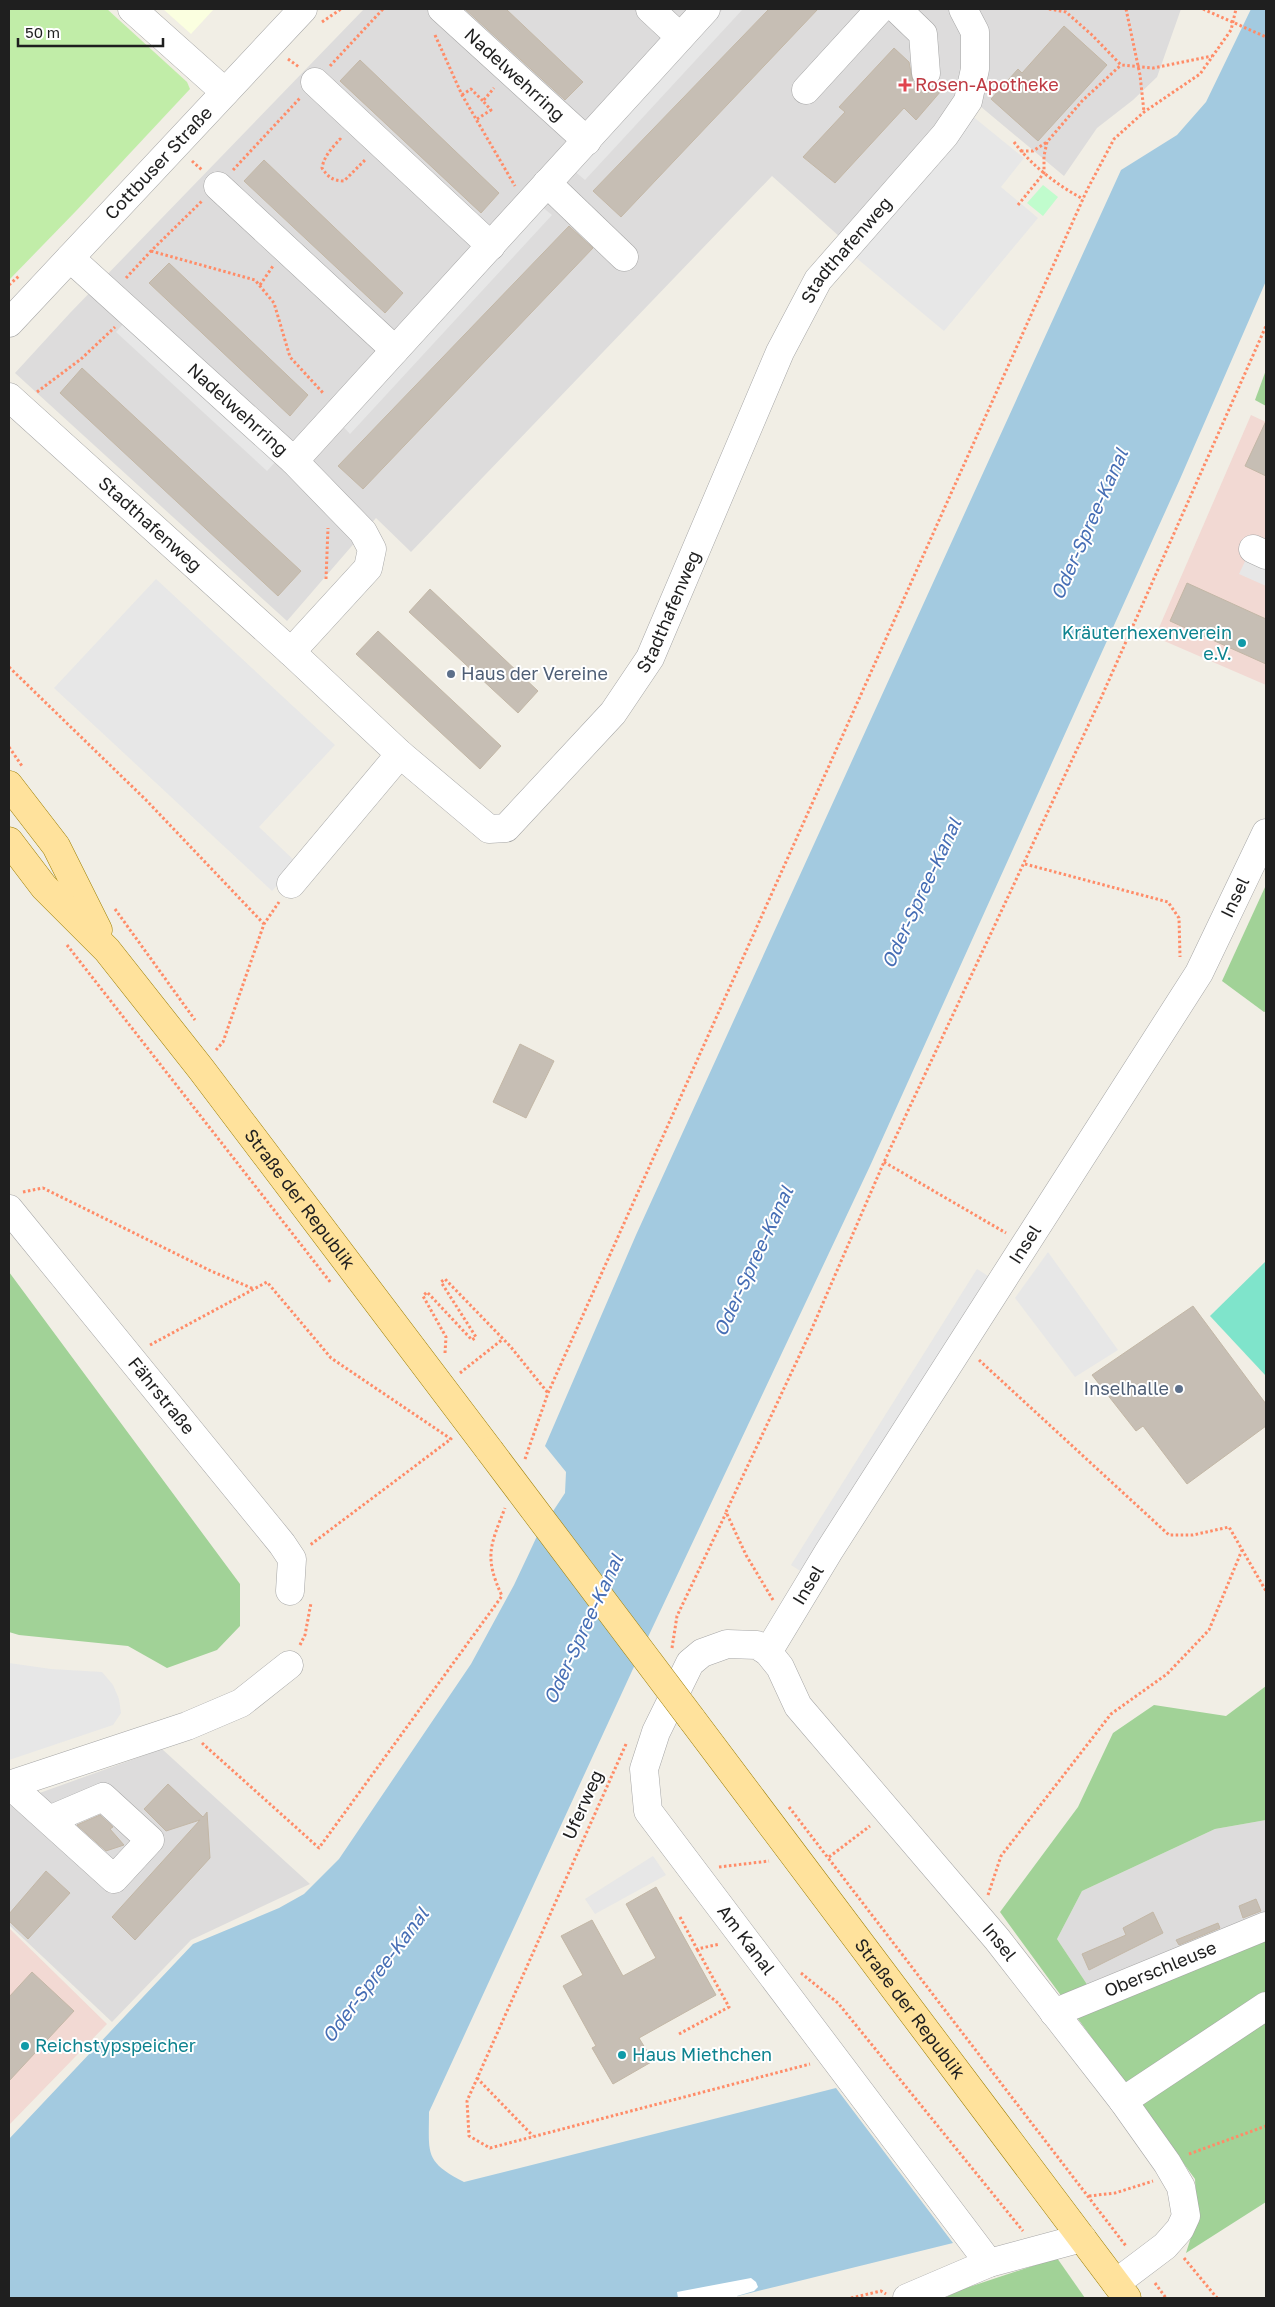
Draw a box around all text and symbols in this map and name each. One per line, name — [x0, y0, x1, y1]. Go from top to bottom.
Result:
scale bar — [18, 15, 162, 47]
text: 50 m — [25, 23, 60, 41]
street label: Nadelwehrring — [460, 23, 570, 125]
place label: Rosen-Apotheke — [915, 73, 1059, 95]
marker: Rosen-Apotheke — [899, 79, 911, 91]
street label: Cottbuser Straße — [100, 101, 216, 224]
street label: Stadthafenweg — [796, 192, 896, 307]
street label: Nadelwehrring — [183, 358, 293, 460]
water label: Oder-Spree-Kanal — [1045, 444, 1133, 603]
street label: Stadthafenweg — [94, 471, 207, 576]
street label: Stadthafenweg — [631, 547, 704, 677]
place label: Kräuterhexenverein e.V. — [1062, 621, 1232, 664]
marker: Kräuterhexenverein e.V. — [1236, 637, 1248, 649]
place label: Haus der Vereine — [461, 662, 608, 684]
marker: Haus der Vereine — [445, 668, 457, 680]
water label: Oder-Spree-Kanal — [876, 813, 966, 971]
street label: Insel — [1215, 873, 1253, 921]
street label: Straße der Republik — [240, 1124, 361, 1273]
water label: Oder-Spree-Kanal — [708, 1181, 798, 1339]
street label: Insel — [1004, 1220, 1045, 1268]
street label: Fährstraße — [124, 1352, 200, 1438]
place label: Inselhalle — [1084, 1377, 1169, 1399]
marker: Inselhalle — [1173, 1383, 1185, 1395]
water label: Oder-Spree-Kanal — [538, 1549, 628, 1707]
street label: Insel — [787, 1561, 828, 1609]
street label: Uferweg — [557, 1767, 607, 1843]
street label: Am Kanal — [713, 1900, 780, 1979]
water label: Oder-Spree-Kanal — [316, 1902, 433, 2047]
street label: Insel — [978, 1918, 1022, 1965]
street label: Straße der Republik — [851, 1934, 970, 2083]
street label: Oberschleuse — [1101, 1936, 1219, 2001]
place label: Reichstypspeicher — [35, 2034, 196, 2056]
marker: Reichstypspeicher — [19, 2040, 31, 2052]
place label: Haus Miethchen — [632, 2043, 772, 2065]
marker: Haus Miethchen — [616, 2049, 628, 2061]

